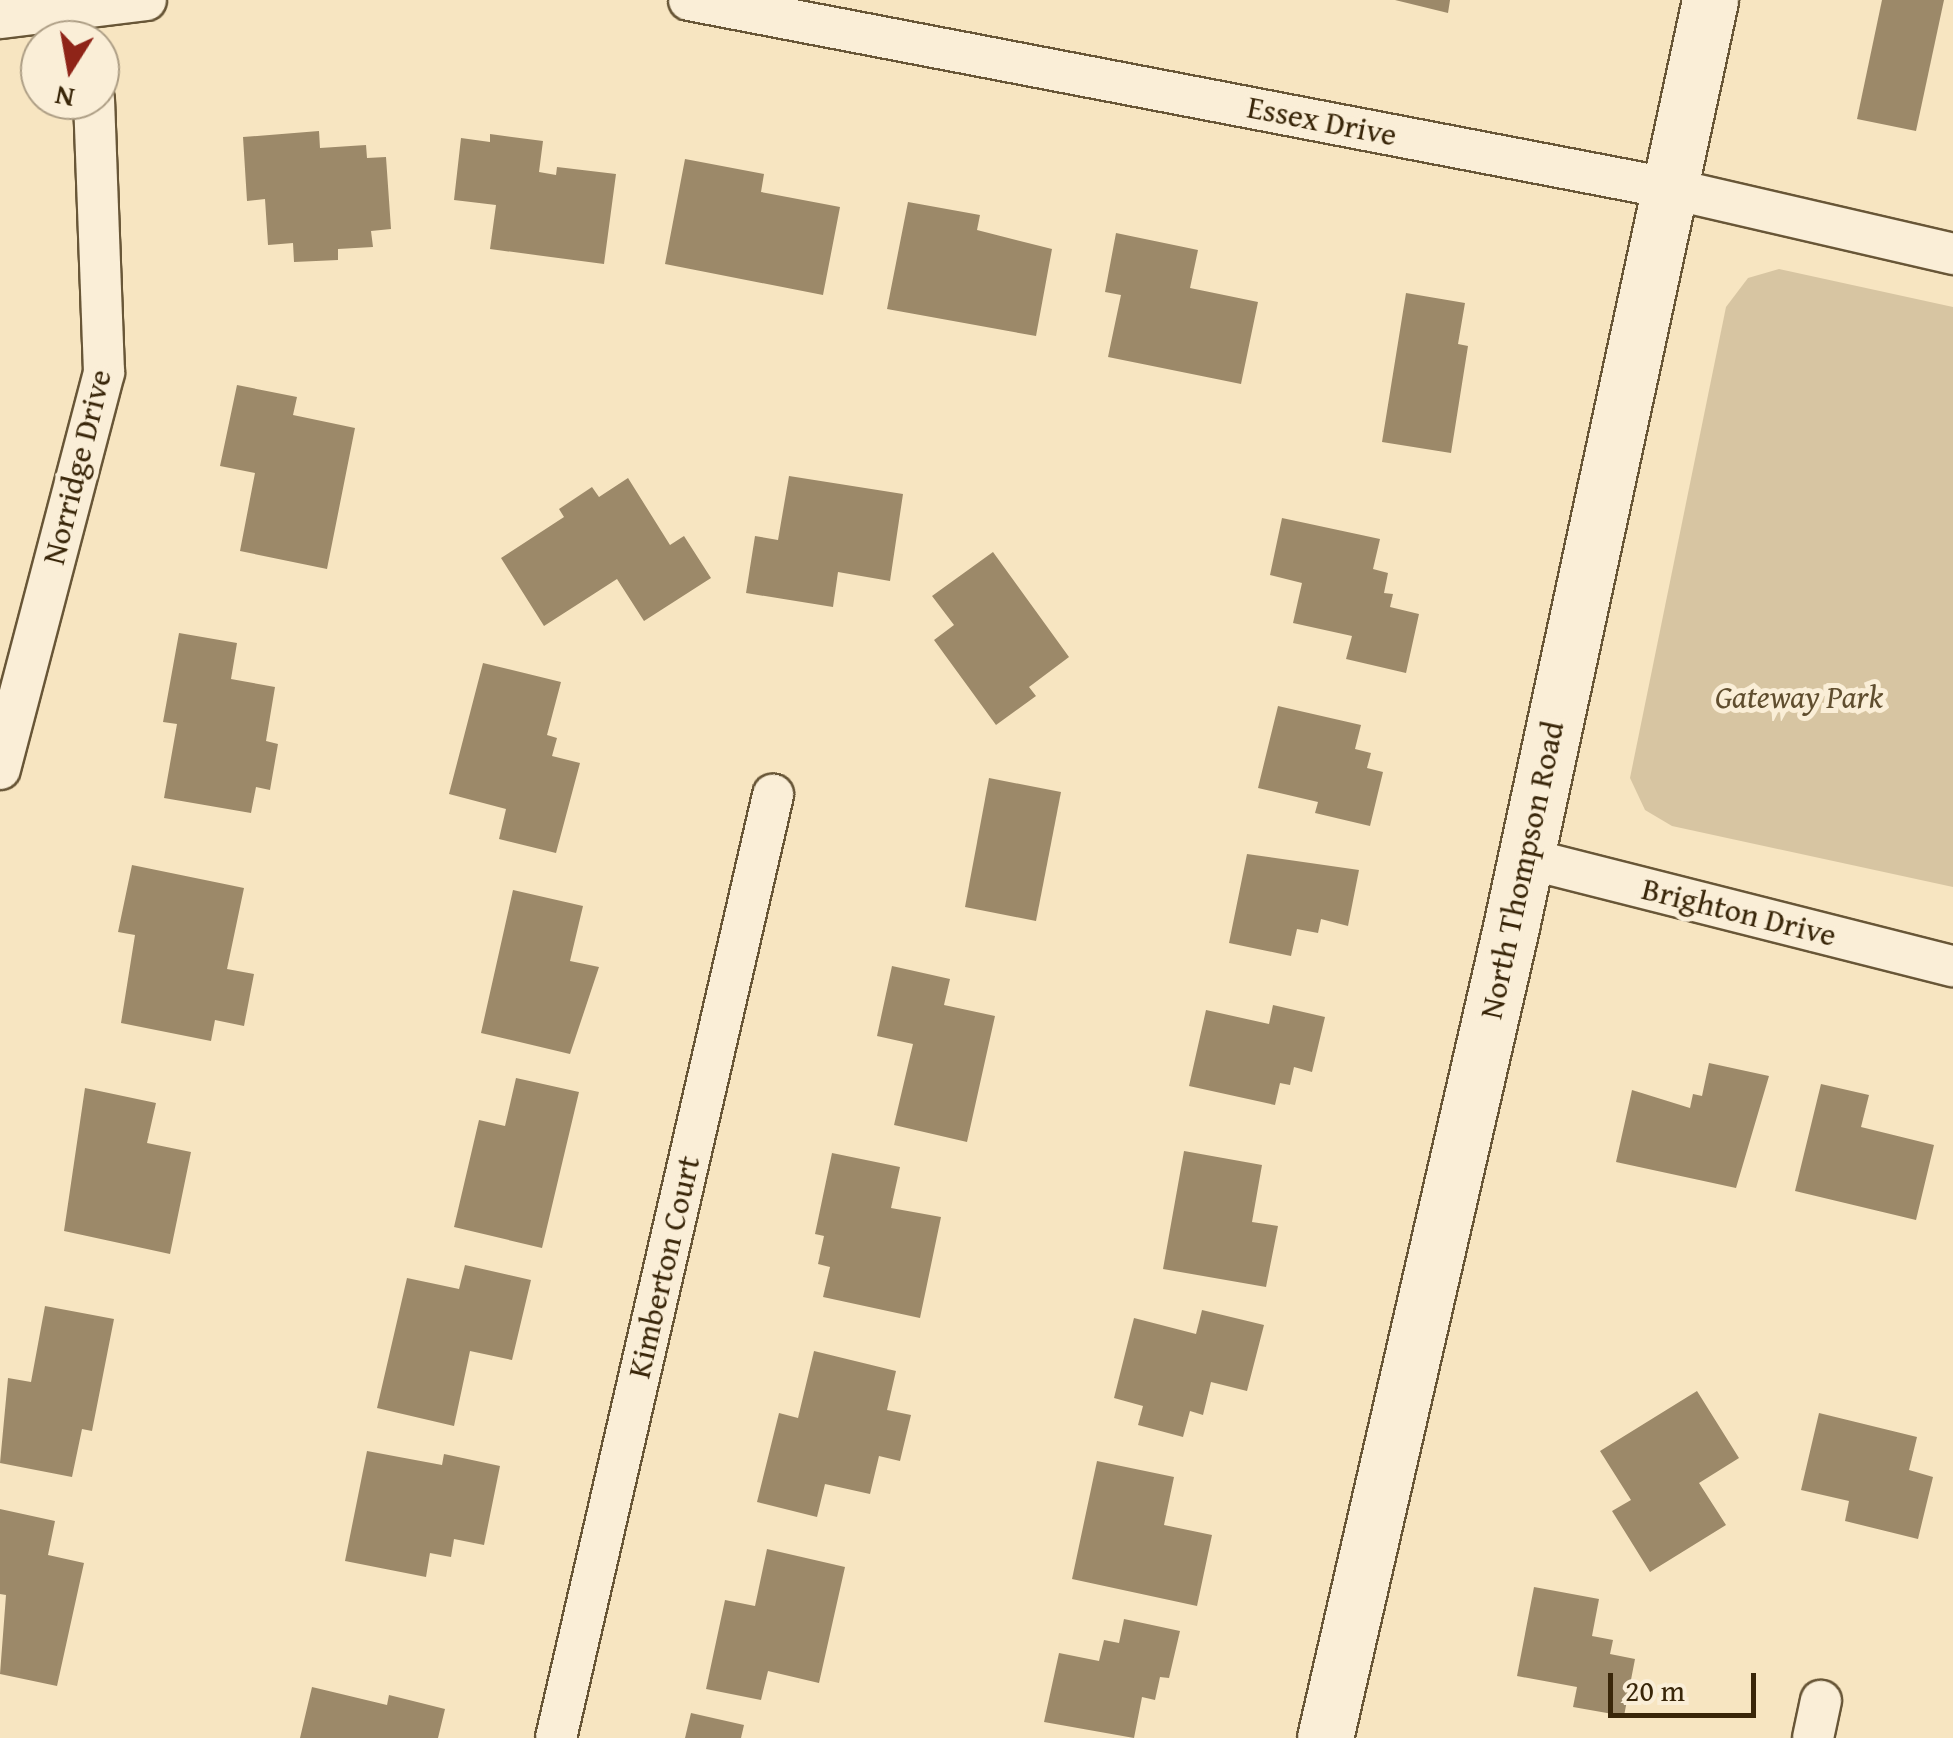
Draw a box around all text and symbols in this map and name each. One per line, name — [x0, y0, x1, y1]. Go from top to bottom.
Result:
north arrow — [20, 20, 120, 120]
text: N — [51, 76, 78, 120]
street label: Essex Drive — [1244, 88, 1400, 154]
street label: Norridge Drive — [34, 366, 120, 568]
park label: Gateway Park — [1715, 678, 1883, 716]
street label: North Thompson Road — [1472, 718, 1572, 1022]
street label: Brighton Drive — [1638, 869, 1840, 955]
street label: Kimberton Court — [620, 1152, 708, 1382]
scale bar — [1613, 1653, 1760, 1715]
text: 20 m — [1625, 1668, 1685, 1712]

